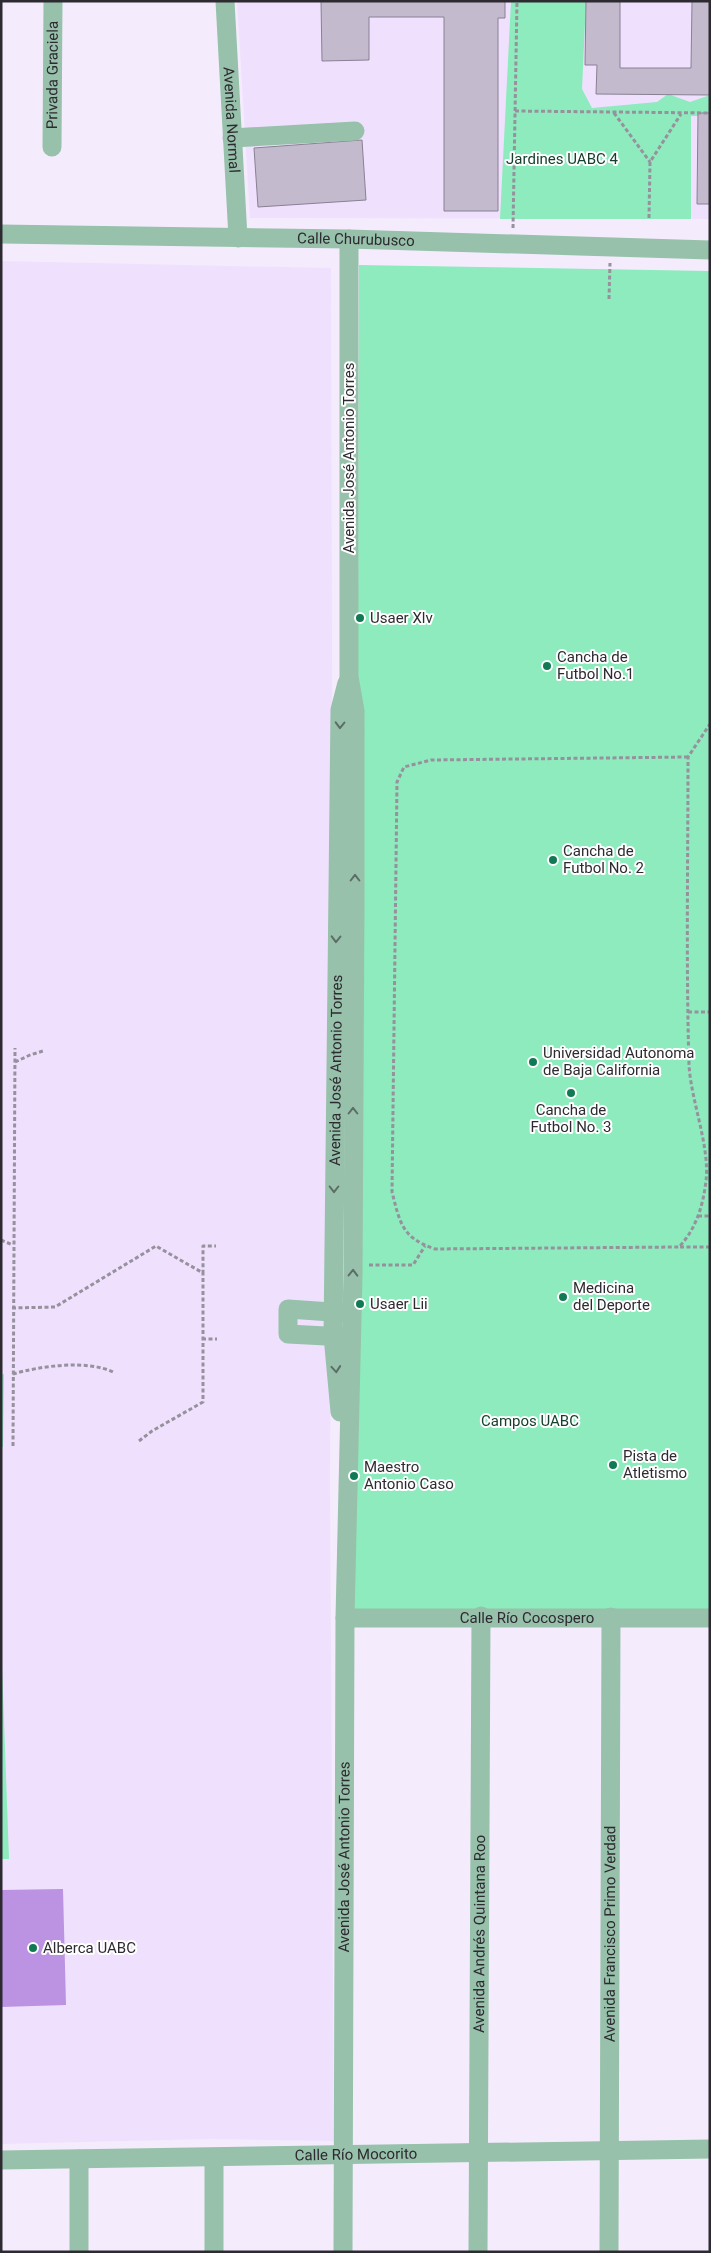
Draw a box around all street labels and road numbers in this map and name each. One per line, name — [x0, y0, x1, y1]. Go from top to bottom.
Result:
street label: Privada Graciela — [43, 21, 62, 129]
street label: Avenida Normal — [220, 66, 243, 173]
street label: Calle Churubusco — [297, 229, 415, 250]
street label: Avenida José Antonio Torres — [340, 363, 358, 553]
street label: Avenida José Antonio Torres — [326, 975, 346, 1166]
street label: Calle Río Cocospero — [460, 1609, 594, 1627]
street label: Avenida José Antonio Torres — [335, 1761, 354, 1953]
street label: Avenida Francisco Primo Verdad — [601, 1826, 619, 2042]
street label: Avenida Andrés Quintana Roo — [470, 1835, 489, 2033]
street label: Calle Río Mocorito — [295, 2145, 417, 2164]

